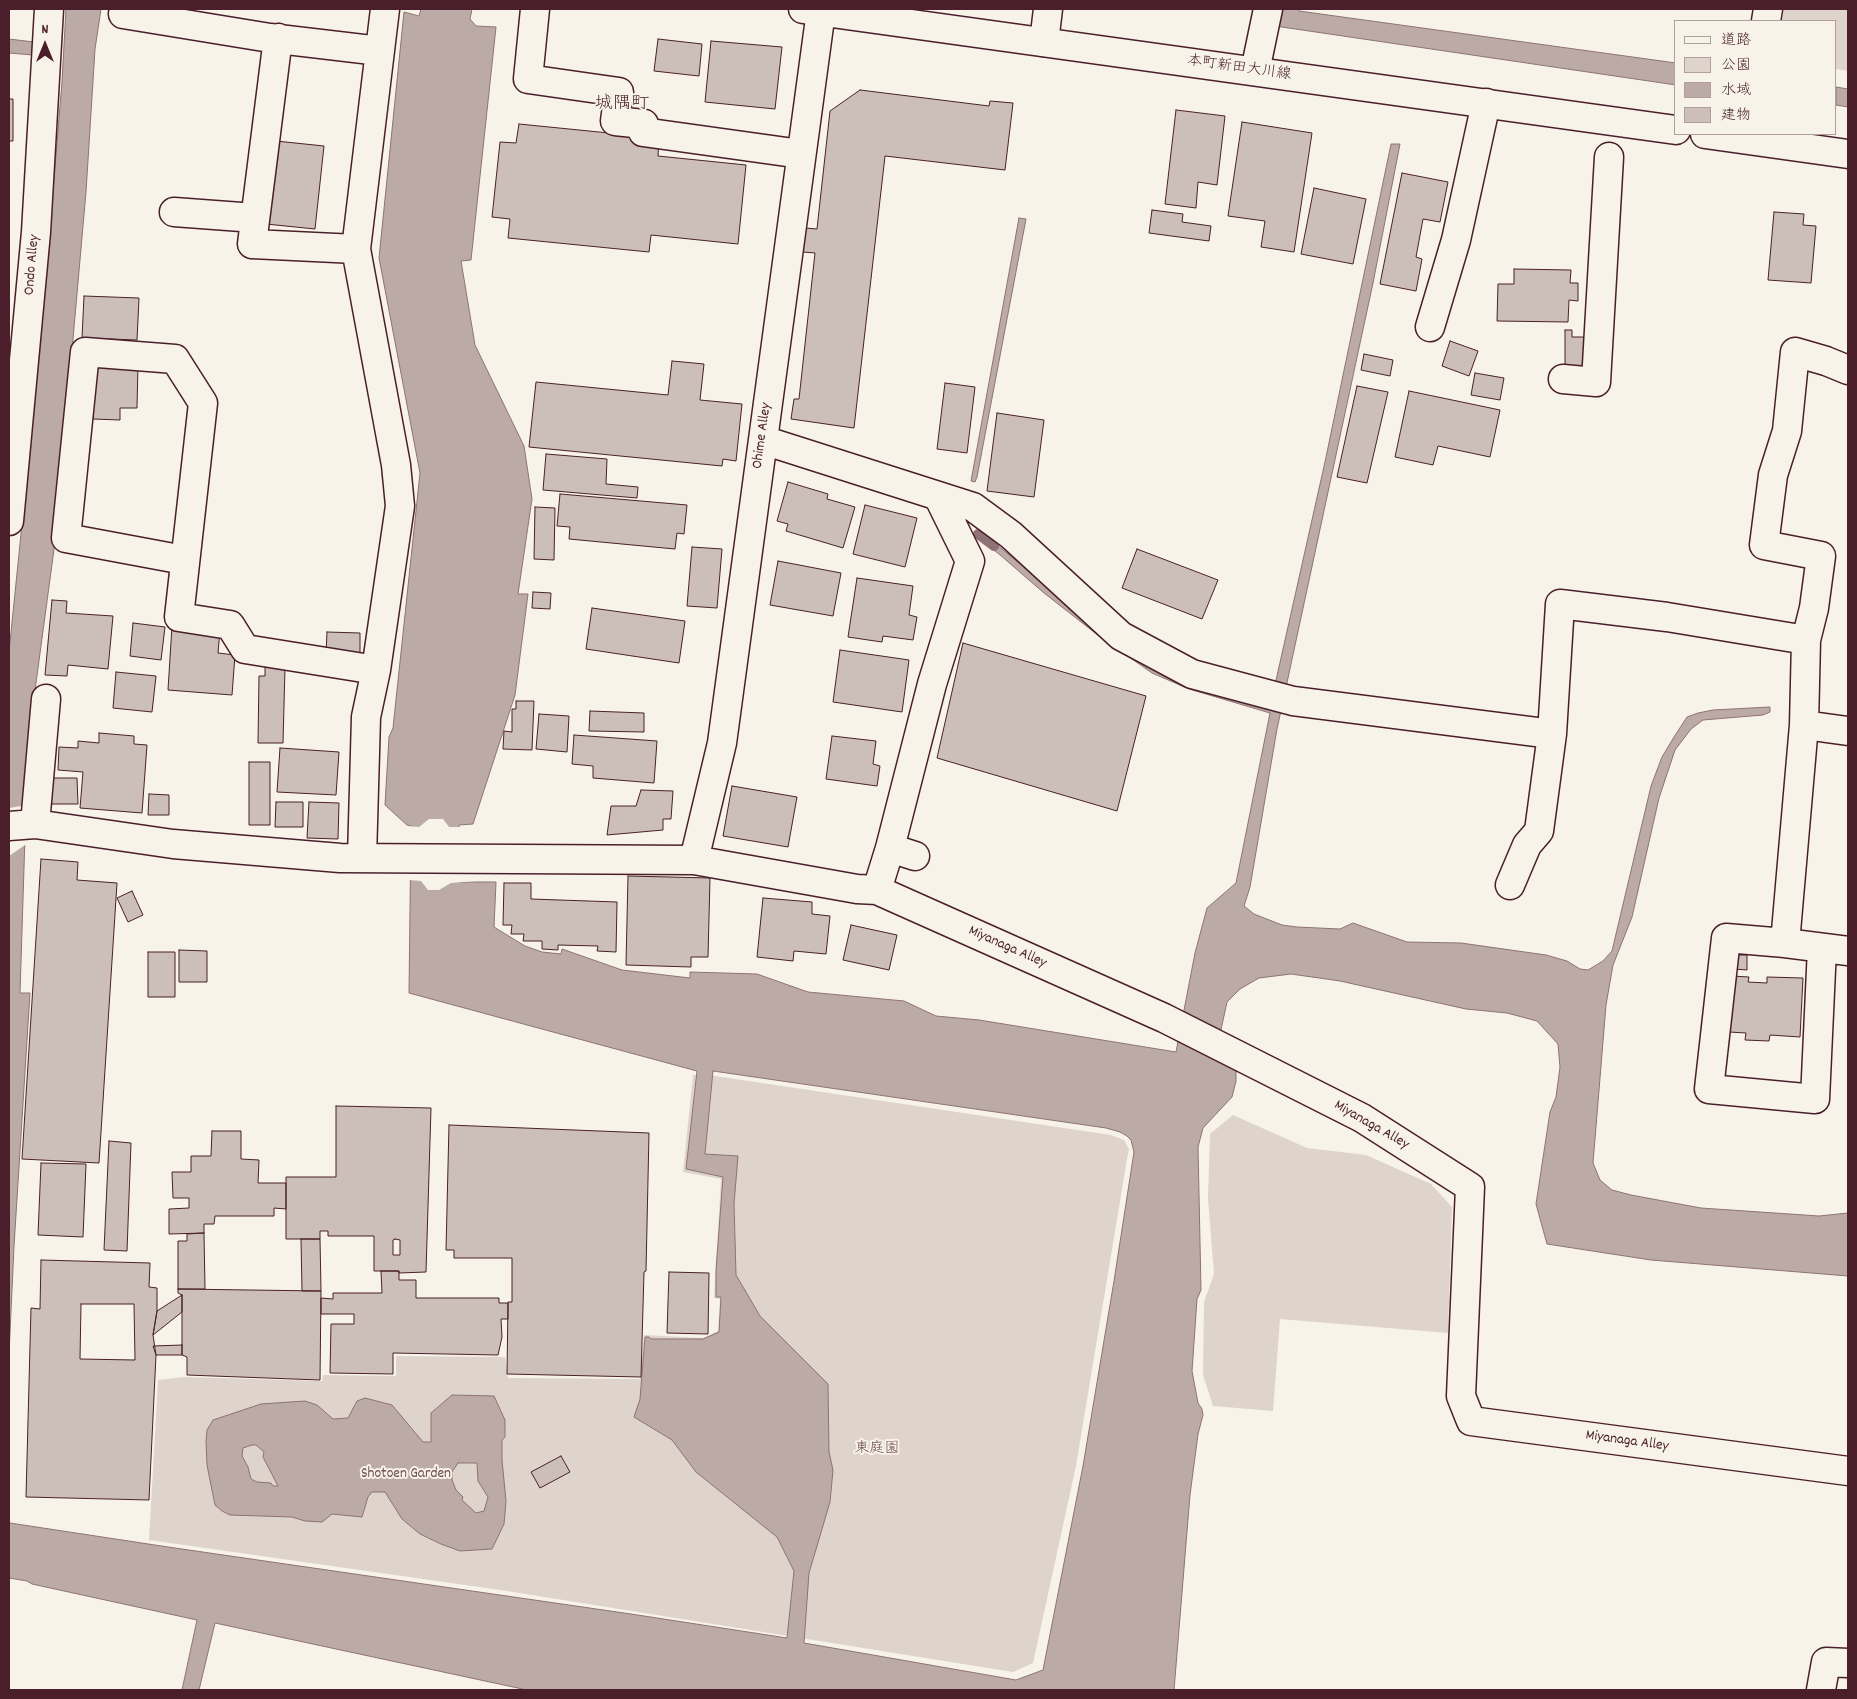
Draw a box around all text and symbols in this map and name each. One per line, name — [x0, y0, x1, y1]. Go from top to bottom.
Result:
north arrow — [20, 20, 70, 70]
text: N — [42, 20, 48, 40]
legend — [1674, 20, 1837, 135]
text: 道路 — [1721, 30, 1751, 52]
street label: 本町新田大川線 — [1186, 53, 1292, 85]
text: 公園 — [1721, 55, 1751, 77]
text: 水域 — [1721, 80, 1751, 102]
district label: 城隅町 — [595, 95, 649, 117]
text: 建物 — [1721, 105, 1751, 127]
street label: Ondo Alley — [21, 234, 45, 296]
street label: Ohime Alley — [749, 402, 777, 470]
street label: Miyanaga Alley — [965, 923, 1049, 973]
street label: Miyanaga Alley — [1330, 1097, 1412, 1155]
street label: Miyanaga Alley — [1584, 1427, 1670, 1457]
park label: 東庭園 — [855, 1441, 899, 1459]
park label: Shotoen Garden — [361, 1466, 451, 1484]

